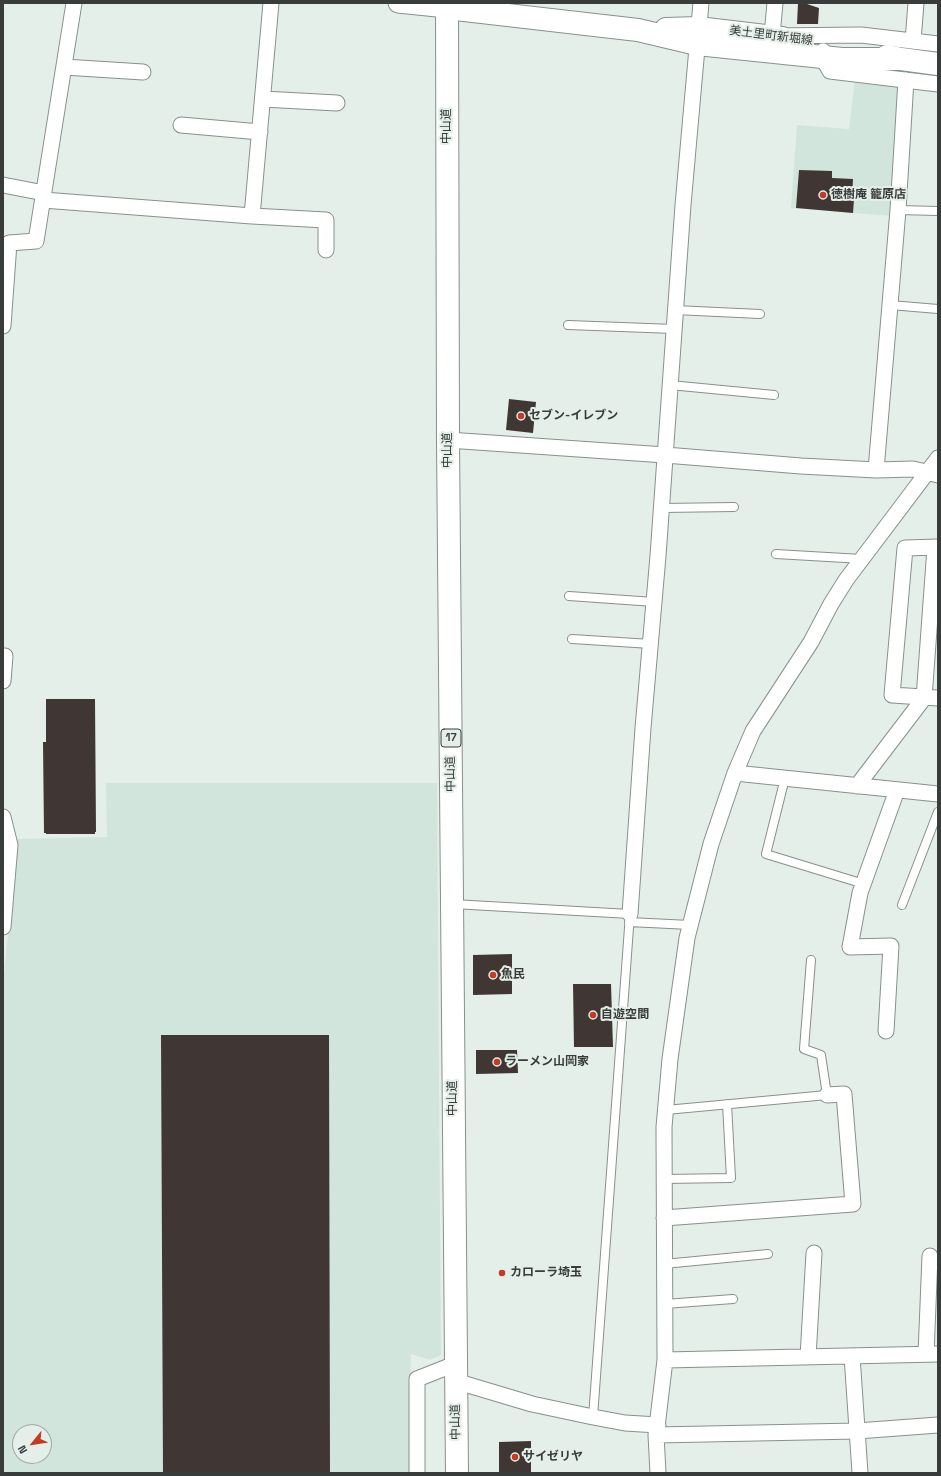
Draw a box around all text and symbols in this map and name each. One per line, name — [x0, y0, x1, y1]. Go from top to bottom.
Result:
street label: 美土里町新堀線 — [728, 24, 814, 48]
street label: 中山道 — [440, 108, 454, 144]
place label: 徳樹庵 籠原店 — [831, 188, 906, 202]
marker: 徳樹庵 籠原店 — [818, 190, 828, 200]
place label: セブン-イレブン — [529, 409, 618, 423]
marker: セブン-イレブン — [516, 411, 526, 421]
street label: 中山道 — [441, 432, 455, 468]
road number: 17 — [441, 729, 461, 747]
street label: 中山道 — [443, 756, 459, 792]
place label: 魚民 — [501, 968, 525, 982]
marker: 魚民 — [488, 970, 498, 980]
place label: 自遊空間 — [601, 1008, 649, 1022]
marker: 自遊空間 — [588, 1010, 598, 1020]
place label: ラーメン山岡家 — [505, 1055, 589, 1069]
marker: ラーメン山岡家 — [492, 1057, 502, 1067]
street label: 中山道 — [446, 1080, 460, 1116]
place label: カローラ埼玉 — [510, 1266, 582, 1280]
marker: カローラ埼玉 — [497, 1268, 507, 1278]
street label: 中山道 — [448, 1404, 464, 1440]
north arrow — [12, 1424, 52, 1464]
text: N — [15, 1443, 30, 1456]
place label: サイゼリヤ — [523, 1450, 583, 1464]
marker: サイゼリヤ — [510, 1452, 520, 1462]

